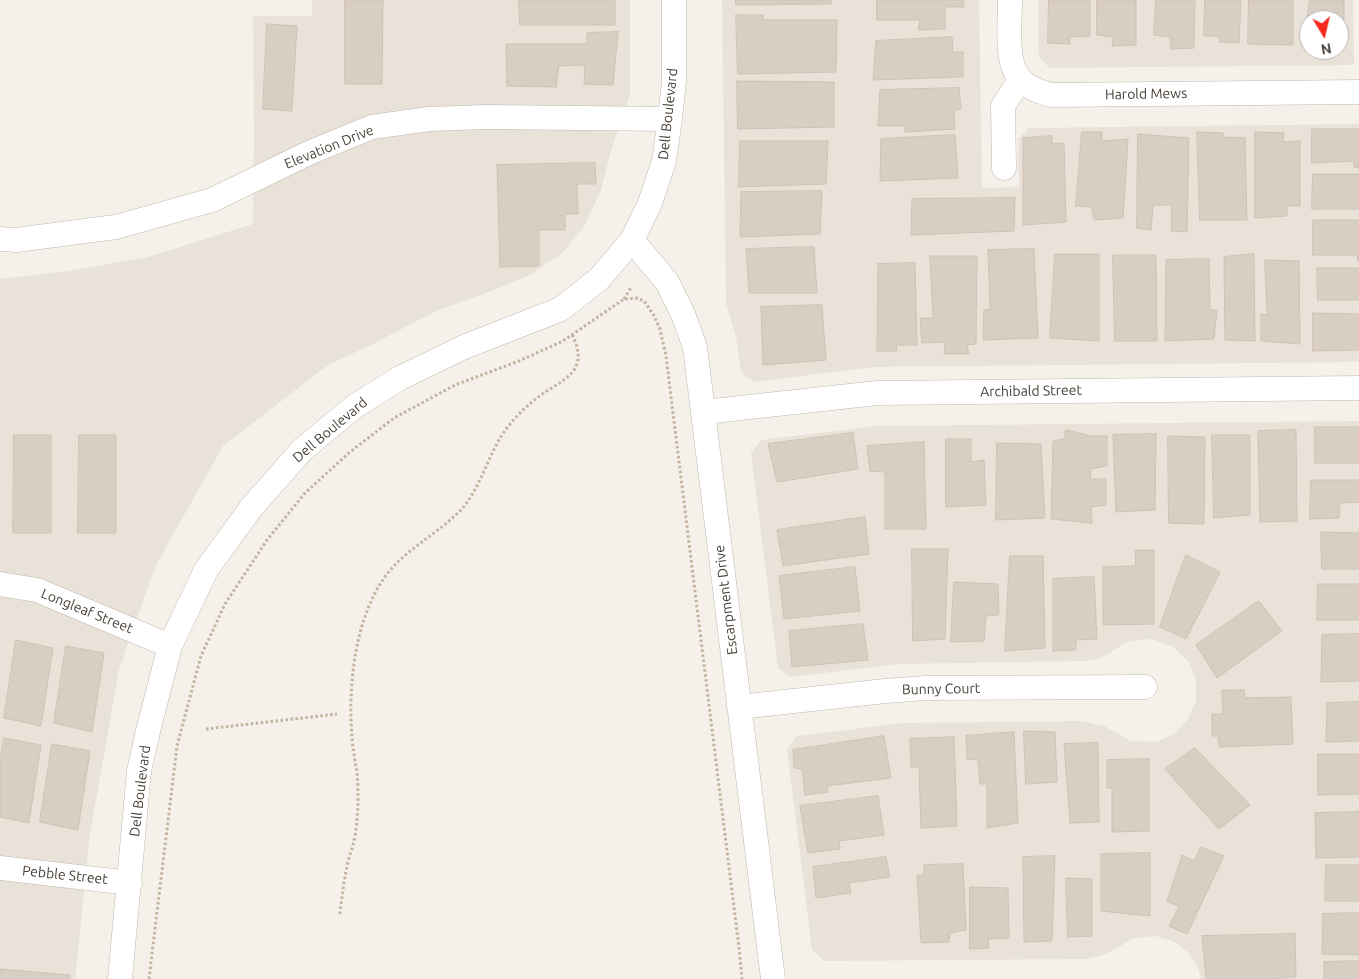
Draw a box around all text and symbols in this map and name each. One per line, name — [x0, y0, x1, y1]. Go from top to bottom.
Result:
north arrow — [1299, 10, 1349, 60]
text: N — [1320, 40, 1333, 58]
street label: Dell Boulevard — [655, 67, 681, 161]
street label: Harold Mews — [1105, 85, 1187, 103]
street label: Elevation Drive — [282, 121, 376, 173]
street label: Archibald Street — [980, 382, 1082, 400]
street label: Dell Boulevard — [289, 394, 371, 466]
street label: Escarpment Drive — [711, 544, 741, 656]
street label: Longleaf Street — [39, 585, 135, 637]
street label: Bunny Court — [902, 680, 980, 698]
street label: Dell Boulevard — [126, 744, 154, 838]
street label: Pebble Street — [21, 862, 109, 888]

